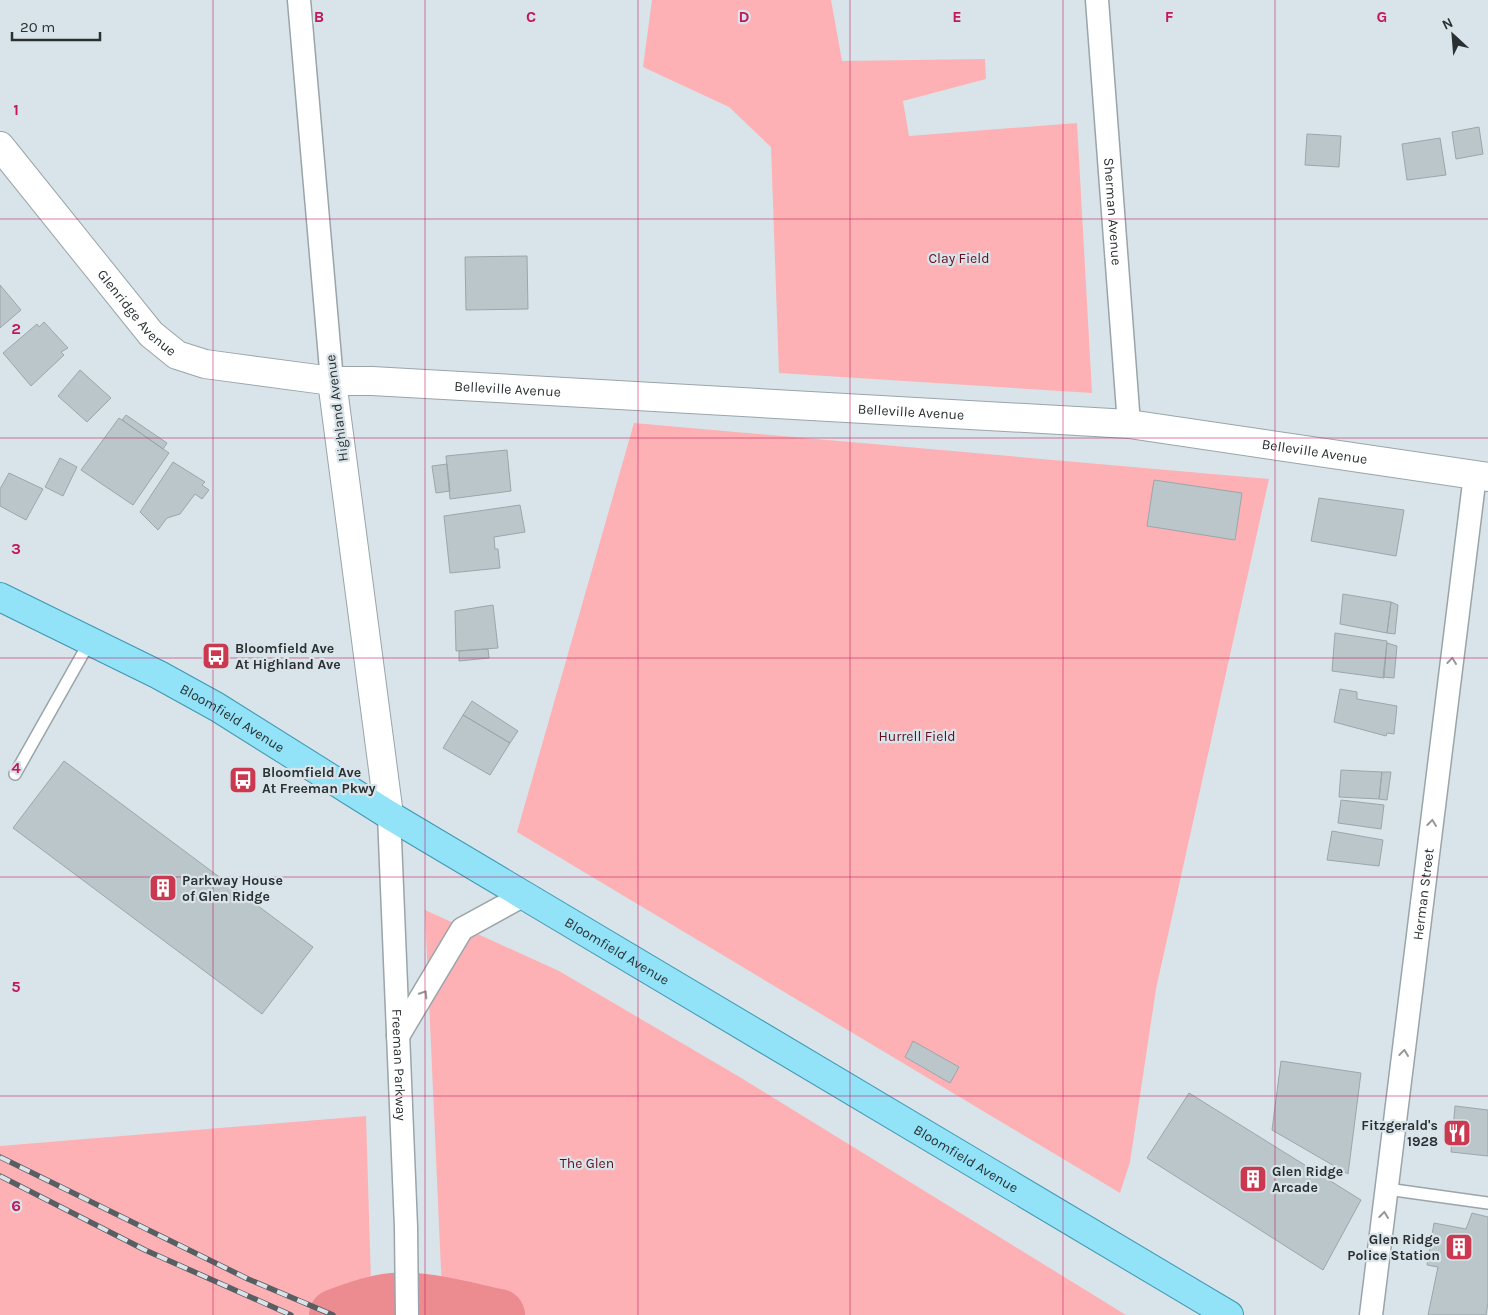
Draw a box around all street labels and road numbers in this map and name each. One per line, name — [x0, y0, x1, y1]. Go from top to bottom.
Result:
street label: Sherman Avenue — [1100, 157, 1125, 266]
street label: Glenridge Avenue — [94, 266, 180, 360]
street label: Highland Avenue — [322, 354, 352, 462]
street label: Belleville Avenue — [454, 377, 561, 400]
street label: Belleville Avenue — [857, 400, 965, 423]
street label: Belleville Avenue — [1261, 435, 1369, 468]
street label: Bloomfield Avenue — [177, 680, 288, 756]
street label: Herman Street — [1409, 847, 1437, 941]
street label: Bloomfield Avenue — [562, 913, 673, 989]
street label: Freeman Parkway — [389, 1008, 410, 1122]
street label: Bloomfield Avenue — [911, 1121, 1022, 1196]

